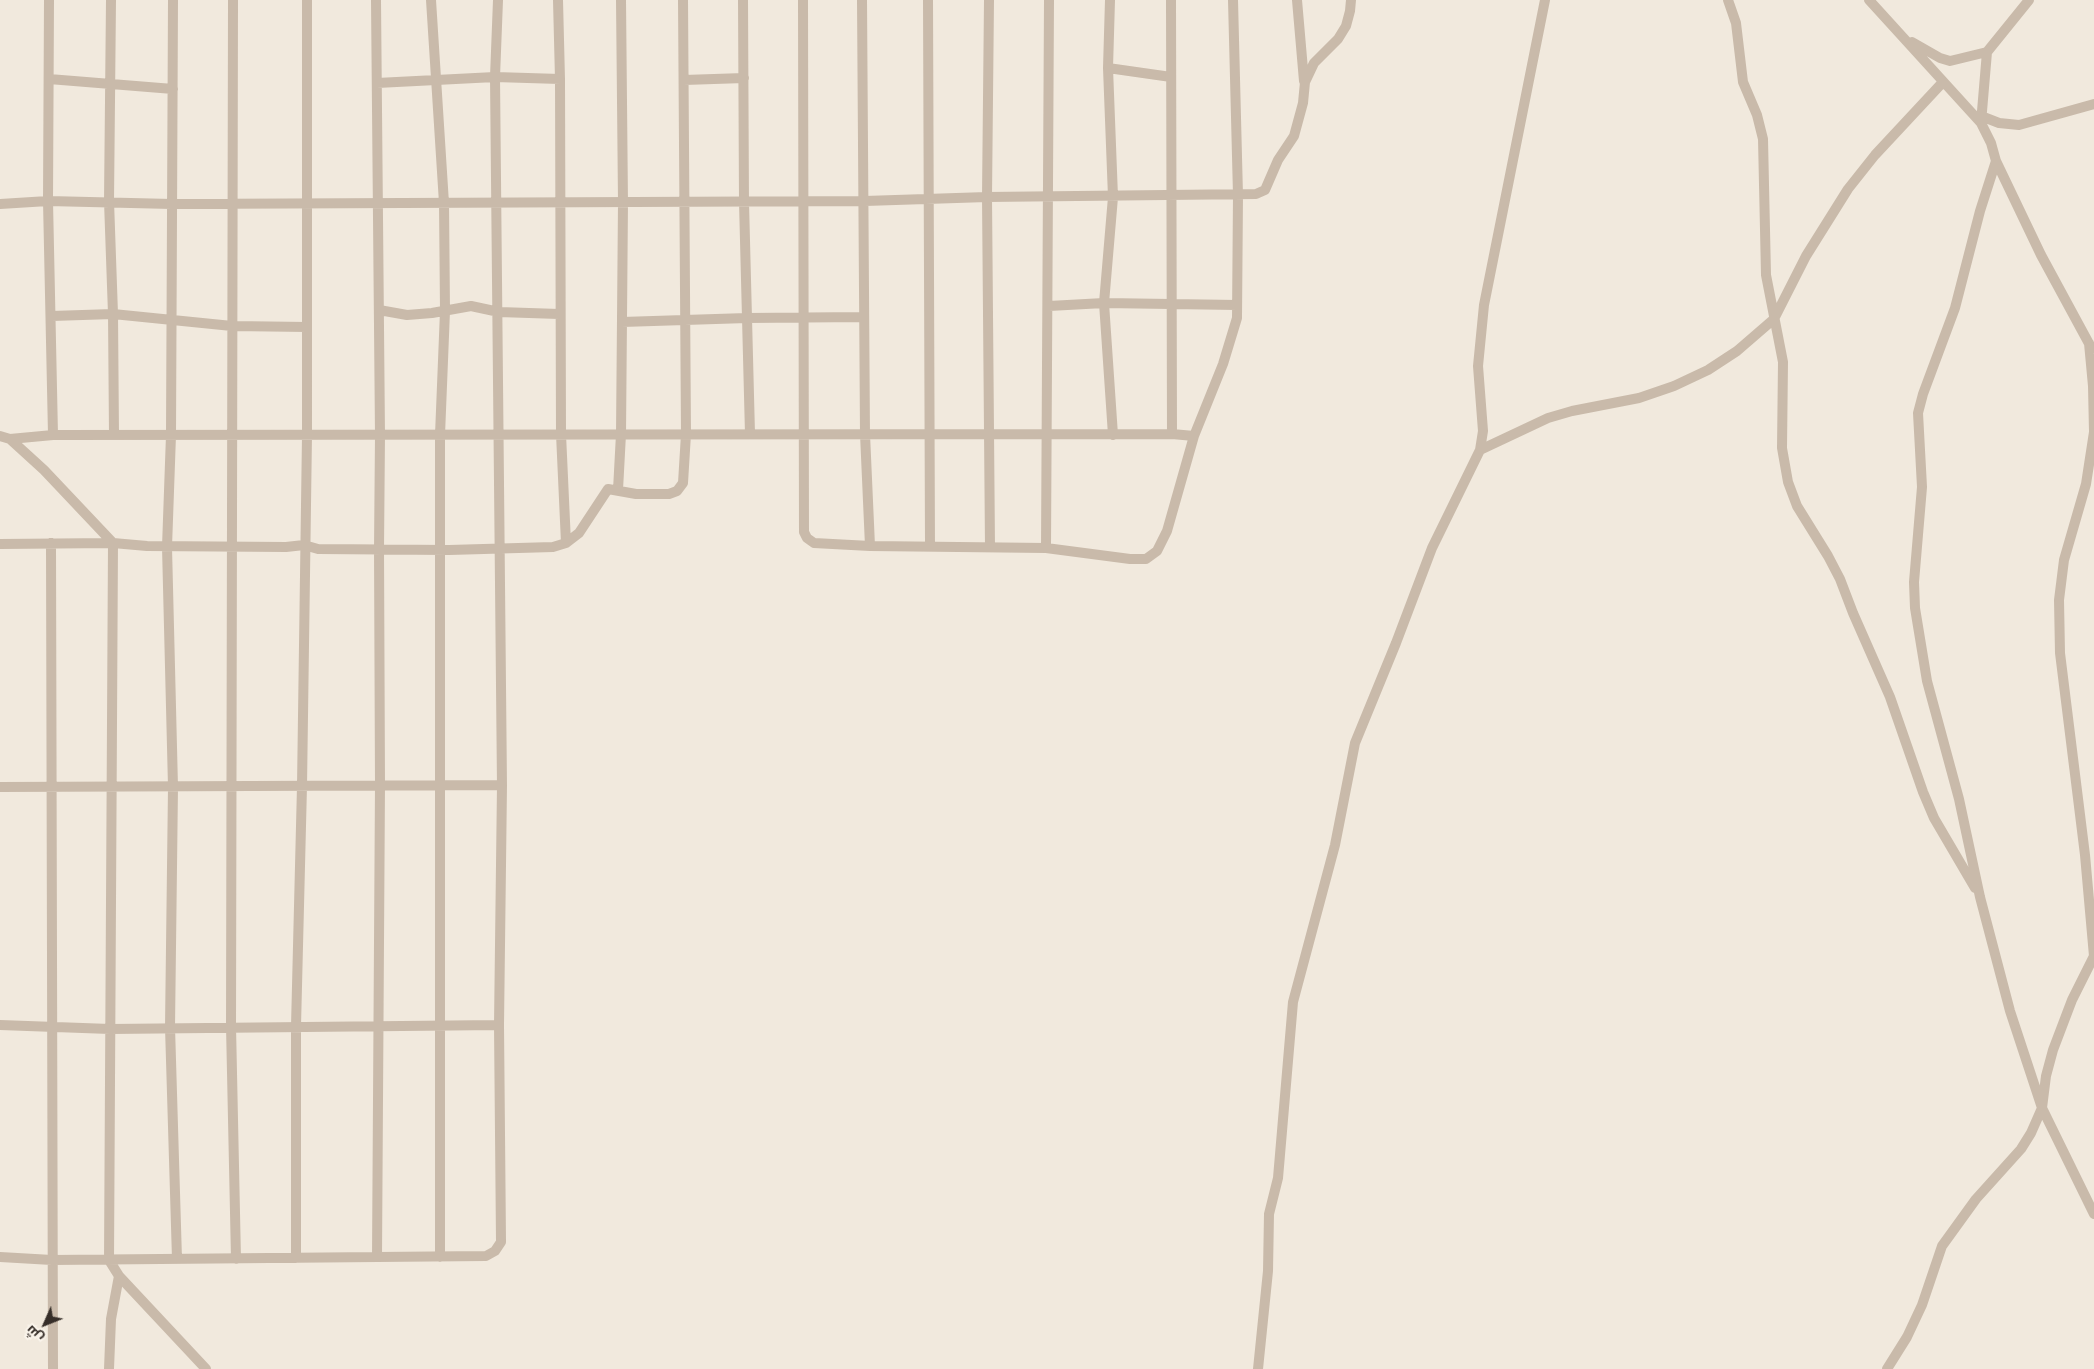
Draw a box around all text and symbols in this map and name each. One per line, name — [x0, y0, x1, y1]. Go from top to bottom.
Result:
north arrow — [20, 1299, 70, 1349]
text: ش — [21, 1322, 47, 1347]

